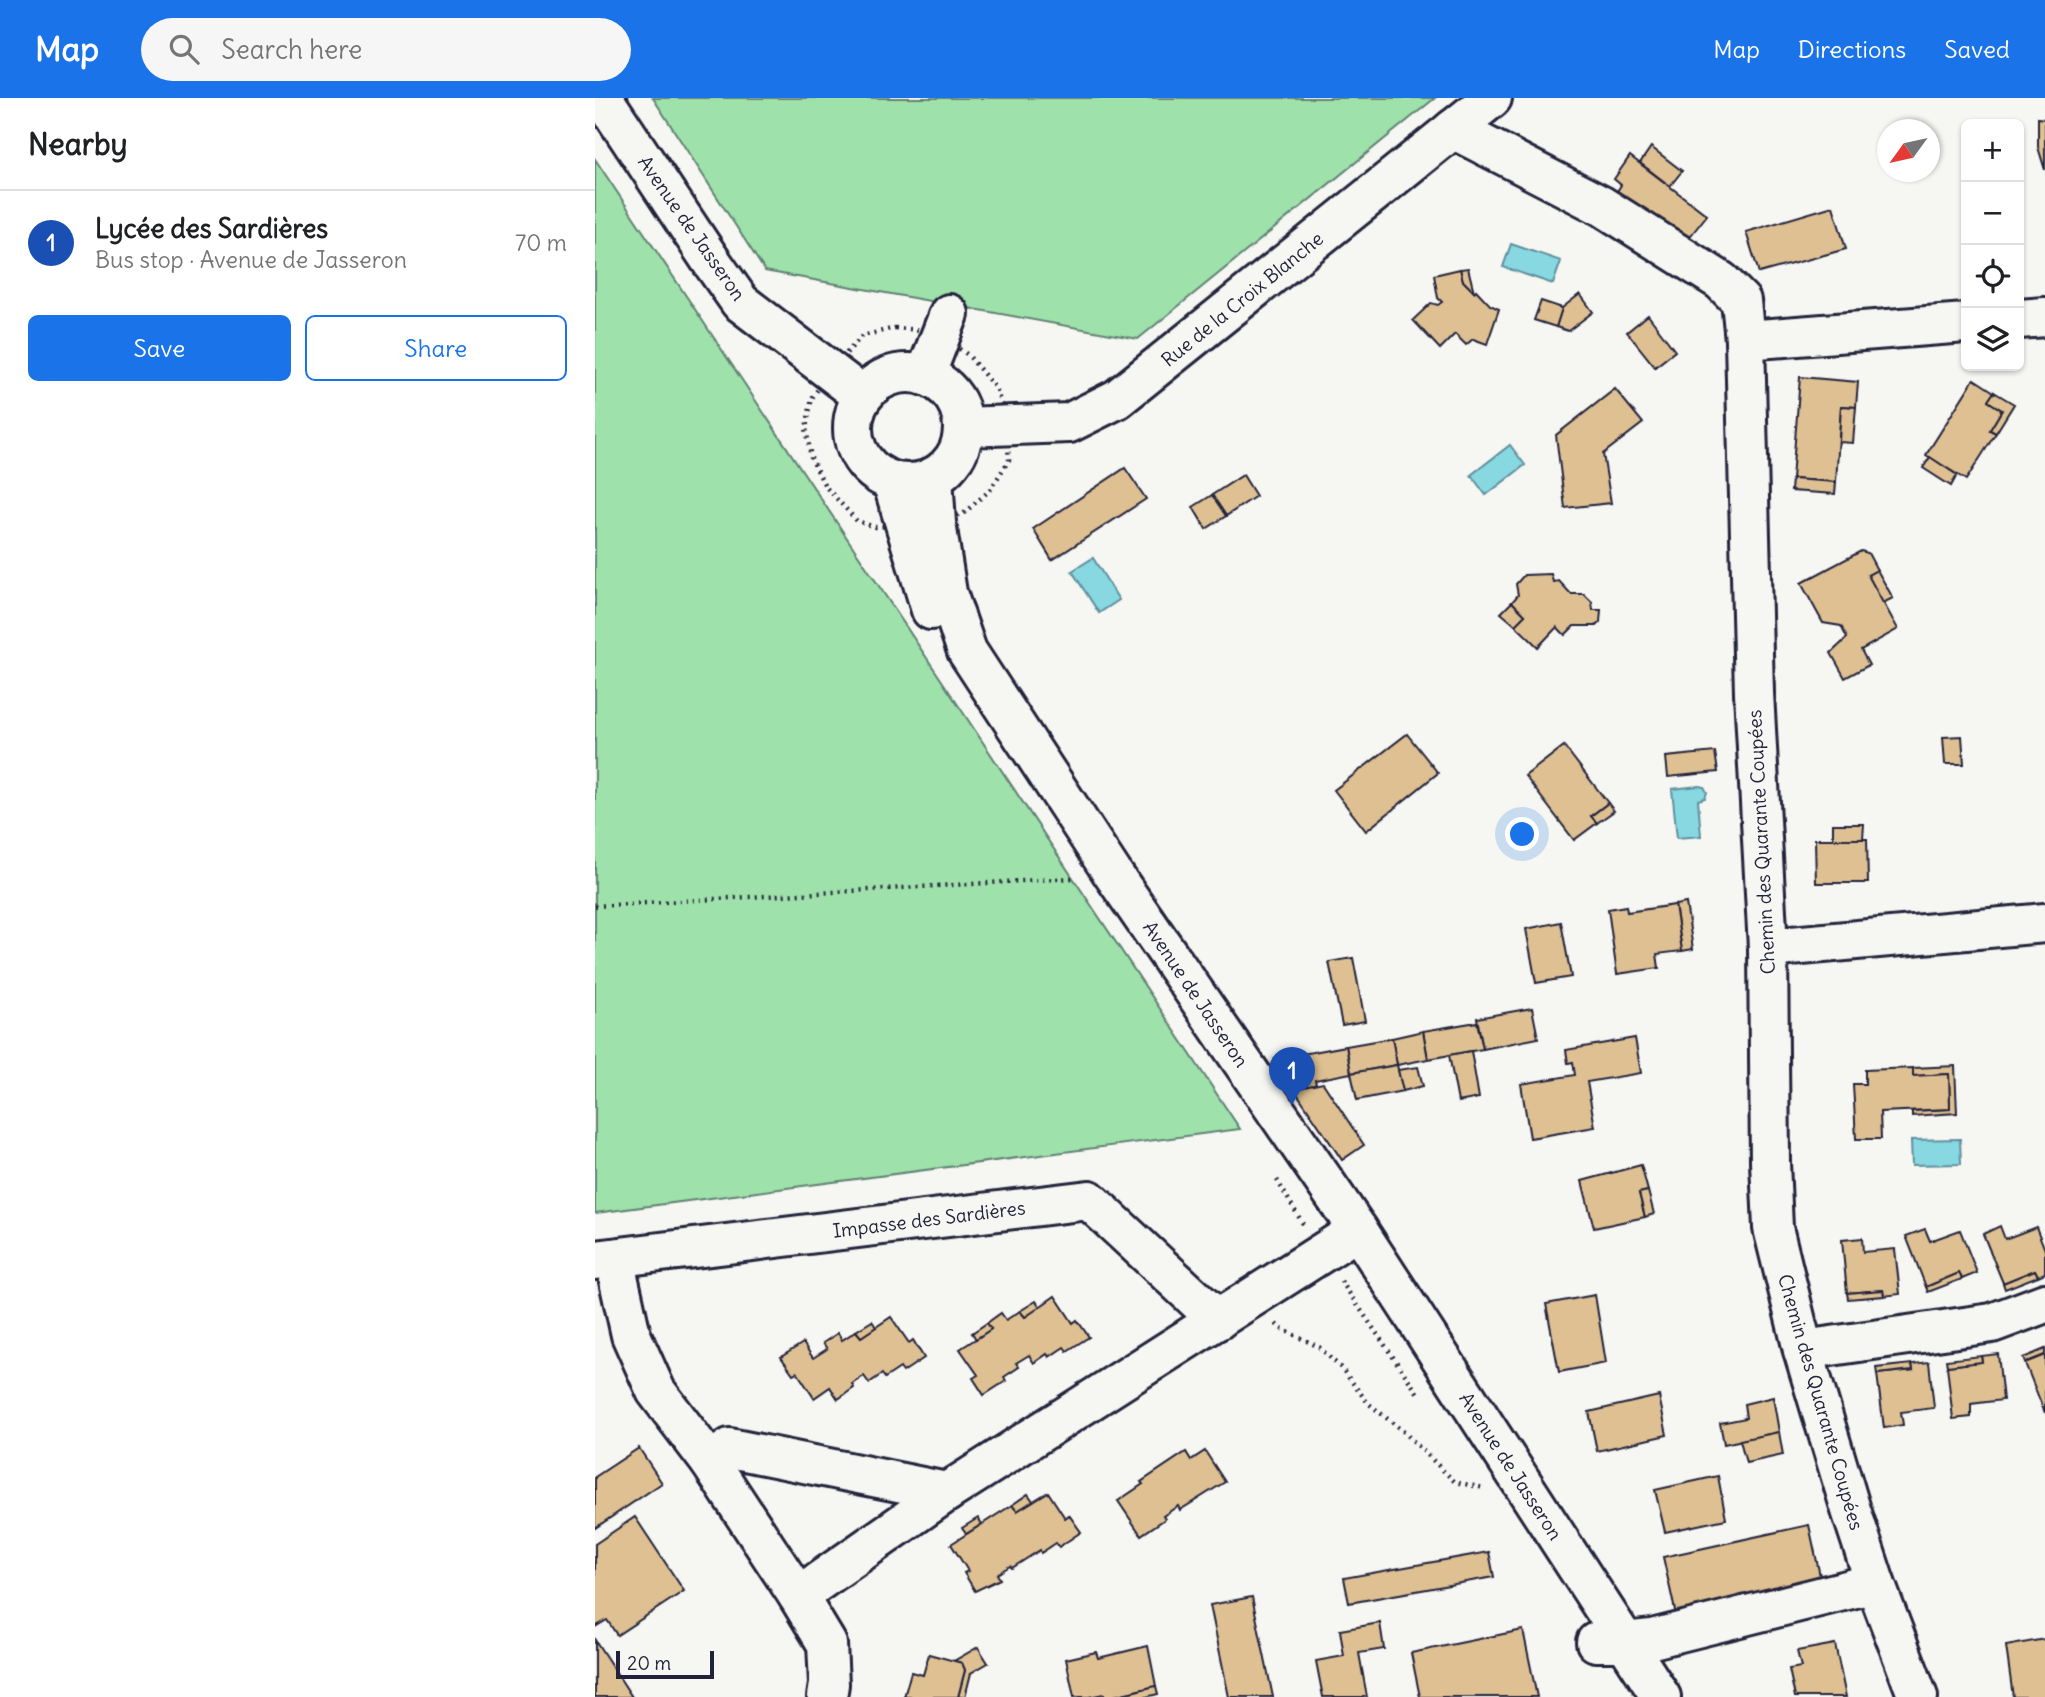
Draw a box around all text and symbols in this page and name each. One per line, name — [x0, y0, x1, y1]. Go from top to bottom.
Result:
search box — [141, 18, 631, 81]
text: Map — [35, 28, 99, 70]
icon: search — [165, 30, 203, 68]
text: Search here — [221, 33, 362, 66]
text: Map — [1713, 34, 1760, 64]
text: Directions — [1798, 34, 1906, 64]
text: Saved — [1944, 34, 2010, 64]
north arrow — [1877, 119, 1940, 182]
map controls — [1961, 119, 2024, 371]
button: + — [1961, 119, 2024, 182]
text: Nearby — [28, 125, 128, 163]
street label: Avenue de Jasseron — [633, 151, 751, 305]
button: − — [1961, 182, 2024, 245]
text: Lycée des Sardières — [95, 212, 328, 245]
street label: Rue de la Croix Blanche — [1156, 226, 1328, 372]
text: 1 — [46, 228, 56, 257]
text: 70 m — [515, 228, 567, 257]
text: Bus stop · Avenue de Jasseron — [95, 245, 407, 274]
button: locate — [1961, 245, 2024, 308]
button: layers — [1961, 308, 2024, 371]
button: Save — [28, 315, 291, 381]
button: Share — [305, 315, 567, 381]
street label: Chemin des Quarante Coupées — [1742, 709, 1780, 975]
your location — [1505, 817, 1539, 851]
street label: Avenue de Jasseron — [1138, 916, 1254, 1072]
pin: 1 — [1269, 1047, 1315, 1105]
street label: Impasse des Sardières — [831, 1195, 1027, 1243]
street label: Chemin des Quarante Coupées — [1773, 1271, 1869, 1533]
street label: Avenue de Jasseron — [1454, 1388, 1568, 1544]
scale bar — [616, 1648, 714, 1680]
text: 20 m — [627, 1651, 671, 1675]

